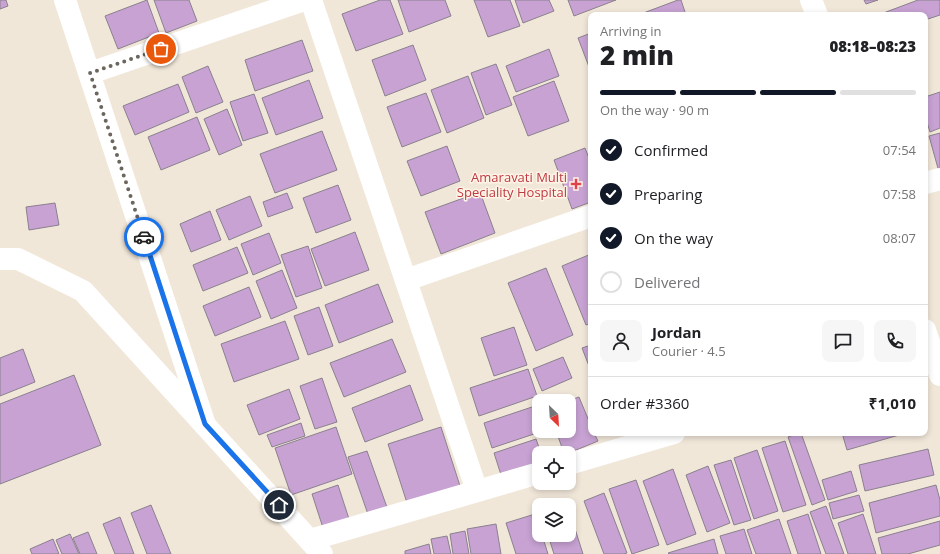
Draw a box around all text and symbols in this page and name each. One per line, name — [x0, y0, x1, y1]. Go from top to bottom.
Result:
text: Arriving in — [600, 22, 662, 40]
pin — [144, 32, 178, 66]
text: 08:18–08:23 — [830, 36, 916, 56]
text: 2 min — [600, 37, 674, 73]
icon: bag — [150, 38, 172, 60]
text: On the way · 90 m — [600, 101, 709, 119]
icon: check — [600, 139, 622, 161]
text: Confirmed — [634, 140, 708, 160]
text: 07:54 — [883, 141, 916, 159]
place label: Amaravati Multi Speciality Hospital — [457, 168, 567, 201]
marker: Amaravati Multi Speciality Hospital — [570, 178, 582, 190]
icon: check — [600, 183, 622, 205]
text: Preparing — [634, 184, 702, 204]
text: 07:58 — [883, 185, 916, 203]
courier — [124, 217, 164, 257]
icon: car — [133, 226, 155, 248]
icon: check — [600, 227, 622, 249]
text: On the way — [634, 228, 713, 248]
text: 08:07 — [883, 229, 916, 247]
text: Delivered — [634, 272, 701, 292]
button: person — [600, 320, 642, 362]
button: chat — [822, 320, 864, 362]
button: phone — [874, 320, 916, 362]
text: Jordan — [652, 322, 701, 342]
text: Courier · 4.5 — [652, 342, 726, 360]
text: Order #3360 — [600, 393, 689, 413]
text: ₹1,010 — [869, 393, 916, 413]
north arrow — [532, 394, 576, 438]
map controls — [532, 394, 576, 542]
button: locate — [532, 446, 576, 490]
pin — [262, 488, 296, 522]
icon: home — [268, 494, 290, 516]
button: layers — [532, 498, 576, 542]

